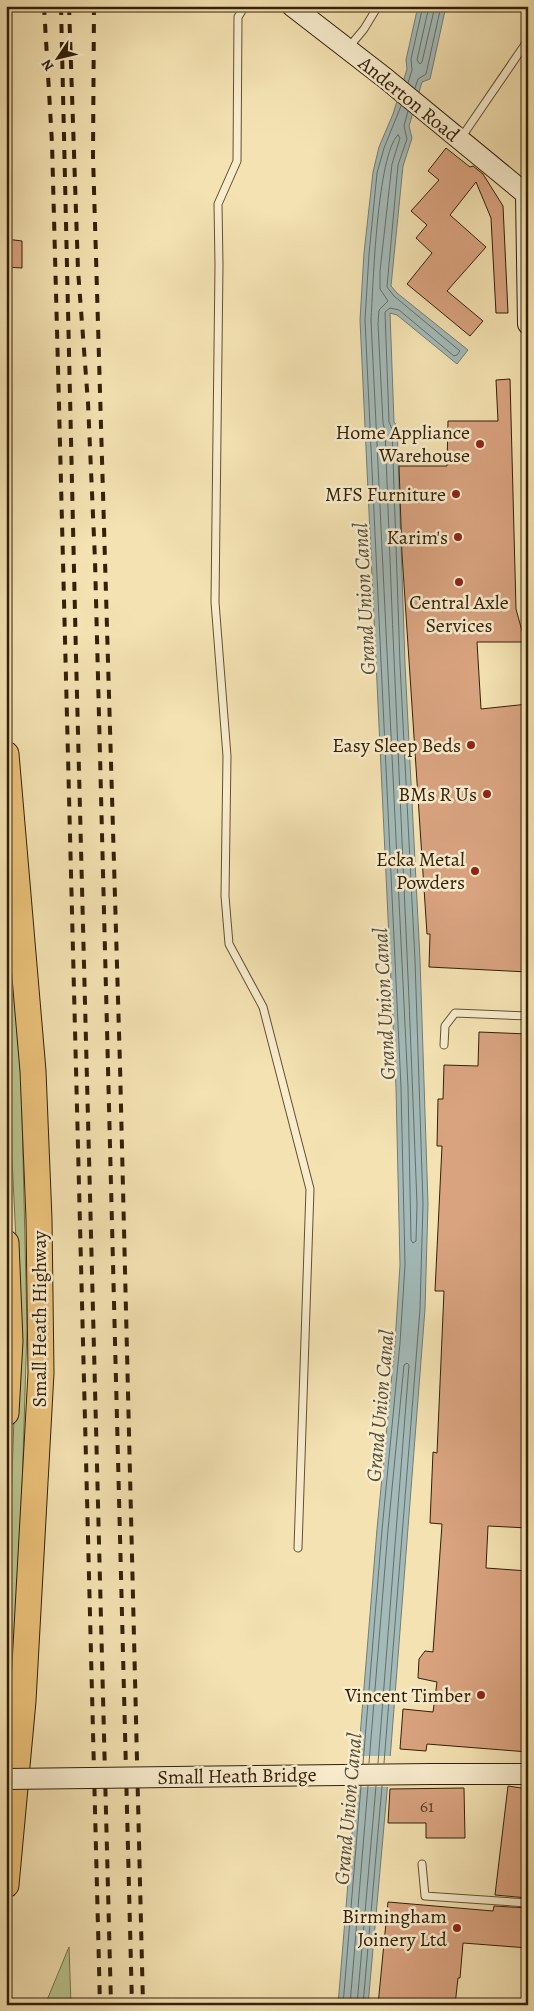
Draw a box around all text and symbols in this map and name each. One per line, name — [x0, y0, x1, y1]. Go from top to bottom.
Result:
north arrow — [32, 32, 82, 82]
street label: Anderton Road — [352, 49, 465, 148]
text: N — [37, 56, 58, 75]
place label: Home Appliance Warehouse — [335, 419, 470, 469]
marker: Home Appliance Warehouse — [474, 438, 486, 450]
place label: MFS Furniture — [325, 481, 446, 508]
marker: MFS Furniture — [450, 488, 462, 500]
water label: Grand Union Canal — [346, 521, 382, 676]
place label: Karim's — [386, 524, 448, 551]
marker: Karim's — [452, 531, 464, 543]
marker: Central Axle Services — [453, 576, 465, 588]
place label: Central Axle Services — [409, 589, 509, 639]
place label: Easy Sleep Beds — [332, 732, 461, 759]
marker: Easy Sleep Beds — [465, 739, 477, 751]
place label: BMs R Us — [398, 781, 477, 808]
marker: BMs R Us — [481, 788, 493, 800]
place label: Ecka Metal Powders — [376, 846, 465, 896]
marker: Ecka Metal Powders — [469, 865, 481, 877]
water label: Grand Union Canal — [366, 926, 402, 1081]
street label: Small Heath Highway — [26, 1230, 53, 1407]
water label: Grand Union Canal — [359, 1328, 401, 1483]
place label: Vincent Timber — [344, 1682, 471, 1709]
marker: Vincent Timber — [475, 1689, 487, 1701]
water label: Grand Union Canal — [327, 1731, 369, 1886]
street label: Small Heath Bridge — [157, 1761, 317, 1791]
house number: 61 — [420, 1794, 434, 1818]
place label: Birmingham Joinery Ltd — [342, 1903, 447, 1953]
marker: Birmingham Joinery Ltd — [451, 1922, 463, 1934]

